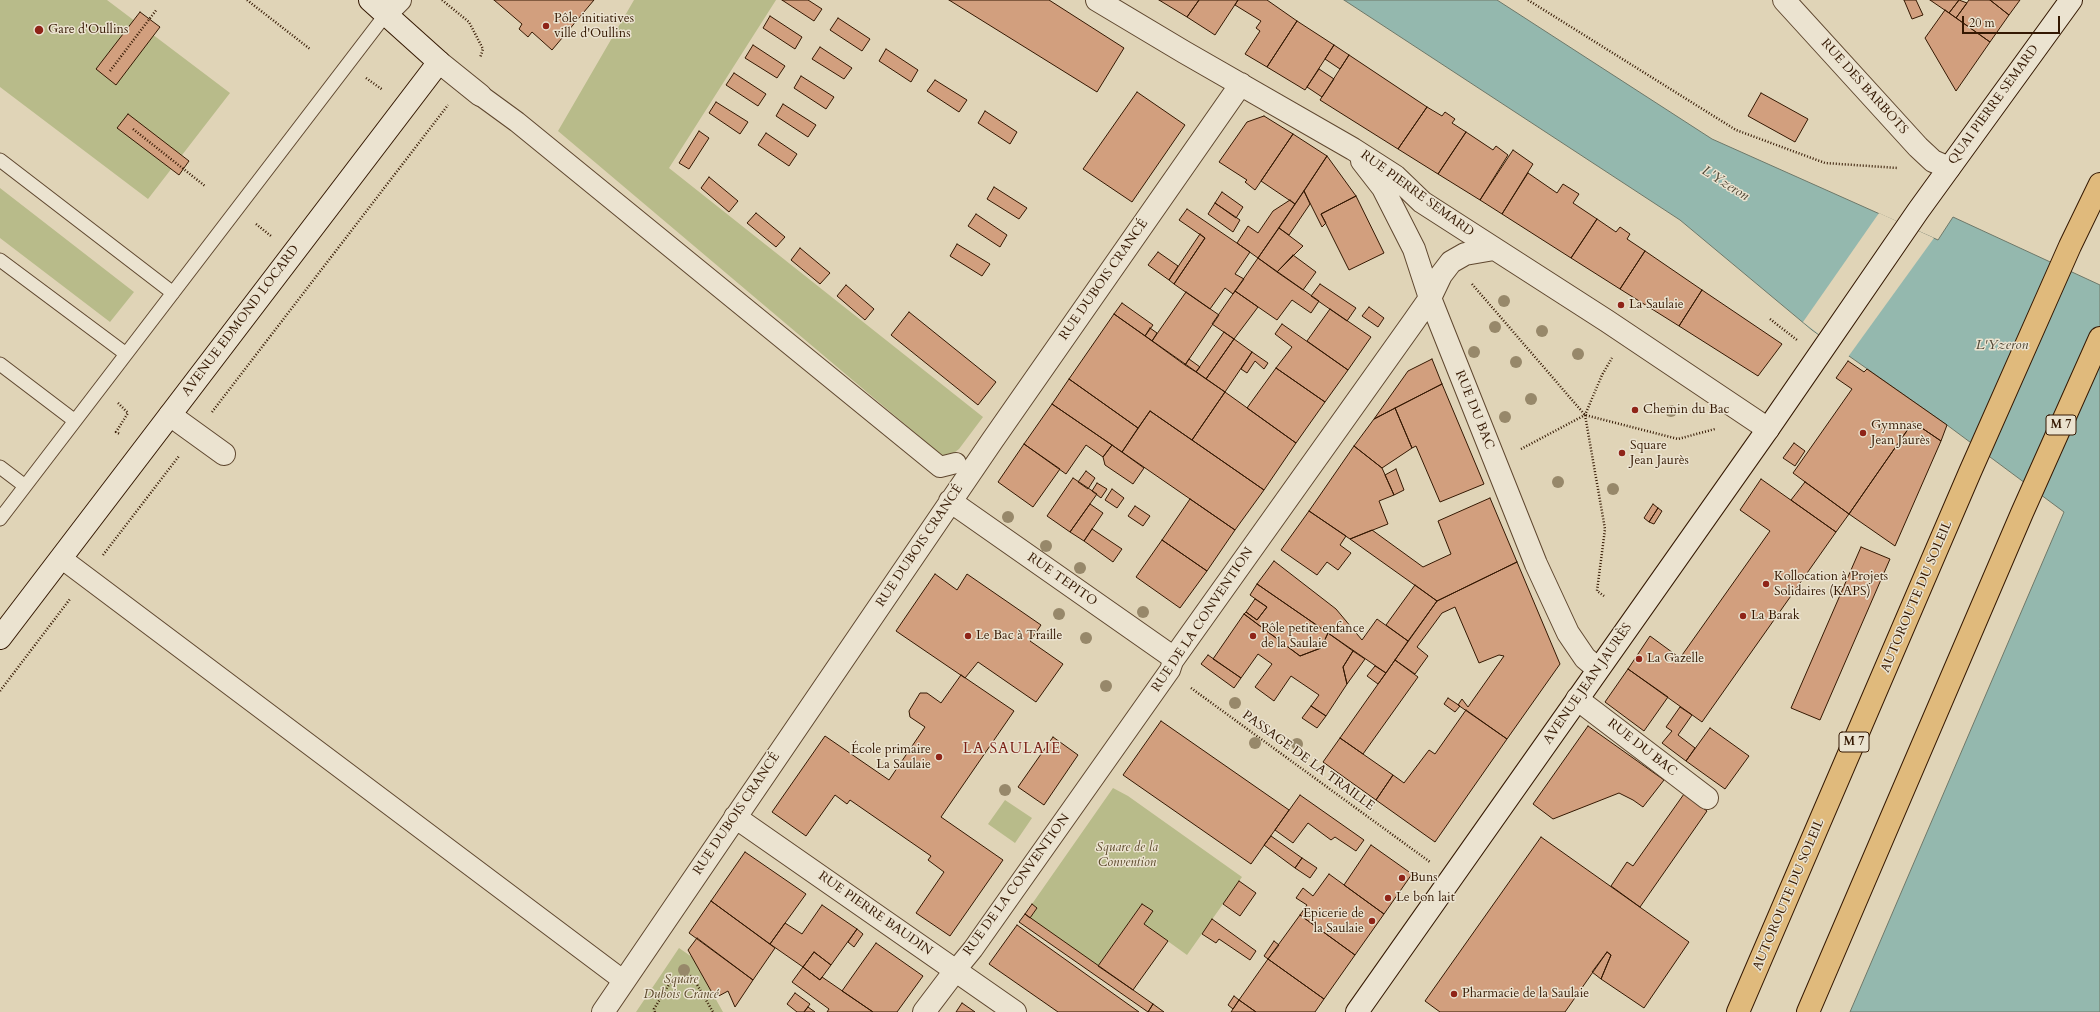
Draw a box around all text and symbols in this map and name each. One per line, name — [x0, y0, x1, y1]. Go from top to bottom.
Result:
scale bar — [1964, 8, 2062, 34]
place label: Pôle initiatives ville d'Oullins — [554, 11, 634, 42]
text: 20 m — [1969, 15, 1995, 31]
marker: Pôle initiatives ville d'Oullins — [541, 21, 551, 31]
place label: Gare d'Oullins — [48, 22, 128, 38]
marker: Gare d'Oullins — [33, 24, 45, 36]
street label: RUE DES BARBOTS — [1817, 36, 1911, 138]
street label: QUAI PIERRE SEMARD — [1945, 42, 2043, 168]
street label: RUE PIERRE SEMARD — [1357, 148, 1477, 240]
water label: L'Yzeron — [1698, 163, 1752, 205]
street label: RUE DUBOIS CRANCÉ — [1056, 217, 1152, 343]
street label: AVENUE EDMOND LOCARD — [179, 242, 303, 400]
place label: La Saulaie — [1629, 297, 1684, 313]
marker: La Saulaie — [1616, 300, 1626, 310]
water label: L'Yzeron — [1976, 338, 2028, 354]
street label: RUE DU BAC — [1451, 368, 1497, 452]
place label: Chemin du Bac — [1643, 402, 1729, 418]
marker: Chemin du Bac — [1630, 405, 1640, 415]
road number: M 7 — [2046, 415, 2076, 435]
place label: Gymnase Jean Jaurès — [1871, 418, 1930, 449]
marker: Gymnase Jean Jaurès — [1858, 428, 1868, 438]
place label: Square Jean Jaurès — [1630, 438, 1689, 469]
marker: Square Jean Jaurès — [1617, 448, 1627, 458]
street label: RUE DUBOIS CRANCÉ — [873, 482, 967, 610]
street label: AUTOROUTE DU SOLEIL — [1878, 519, 1956, 675]
street label: RUE DE LA CONVENTION — [1149, 545, 1257, 695]
street label: RUE TEPITO — [1024, 550, 1100, 610]
place label: Kollocation à Projets Solidaires (KAPS) — [1774, 569, 1888, 600]
marker: Kollocation à Projets Solidaires (KAPS) — [1761, 579, 1771, 589]
place label: La Barak — [1751, 608, 1800, 624]
marker: La Barak — [1738, 611, 1748, 621]
place label: Pôle petite enfance de la Saulaie — [1261, 621, 1365, 652]
street label: AVENUE JEAN JAURÈS — [1540, 621, 1636, 747]
place label: Le Bac à Traille — [976, 628, 1062, 644]
marker: Le Bac à Traille — [963, 631, 973, 641]
marker: Pôle petite enfance de la Saulaie — [1248, 631, 1258, 641]
place label: La Gazelle — [1647, 651, 1704, 667]
marker: La Gazelle — [1634, 654, 1644, 664]
street label: PASSAGE DE LA TRAILLE — [1239, 708, 1377, 814]
street label: RUE DU BAC — [1604, 716, 1680, 780]
road number: M 7 — [1839, 732, 1869, 752]
district label: LA SAULAIE — [963, 741, 1061, 759]
place label: École primaire La Saulaie — [851, 742, 931, 773]
street label: RUE DUBOIS CRANCÉ — [690, 750, 784, 878]
marker: École primaire La Saulaie — [934, 752, 944, 762]
street label: RUE DE LA CONVENTION — [960, 811, 1074, 959]
street label: AUTOROUTE DU SOLEIL — [1750, 817, 1828, 973]
park label: Square de la Convention — [1096, 840, 1158, 871]
street label: RUE PIERRE BAUDIN — [815, 869, 935, 959]
place label: Buns — [1410, 870, 1438, 886]
marker: Buns — [1397, 873, 1407, 883]
place label: Le bon lait — [1396, 890, 1455, 906]
marker: Le bon lait — [1383, 893, 1393, 903]
place label: Epicerie de la Saulaie — [1303, 906, 1364, 937]
marker: Epicerie de la Saulaie — [1367, 916, 1377, 926]
park label: Square Dubois Crancé — [643, 972, 719, 1003]
place label: Pharmacie de la Saulaie — [1462, 986, 1589, 1002]
marker: Pharmacie de la Saulaie — [1449, 989, 1459, 999]

